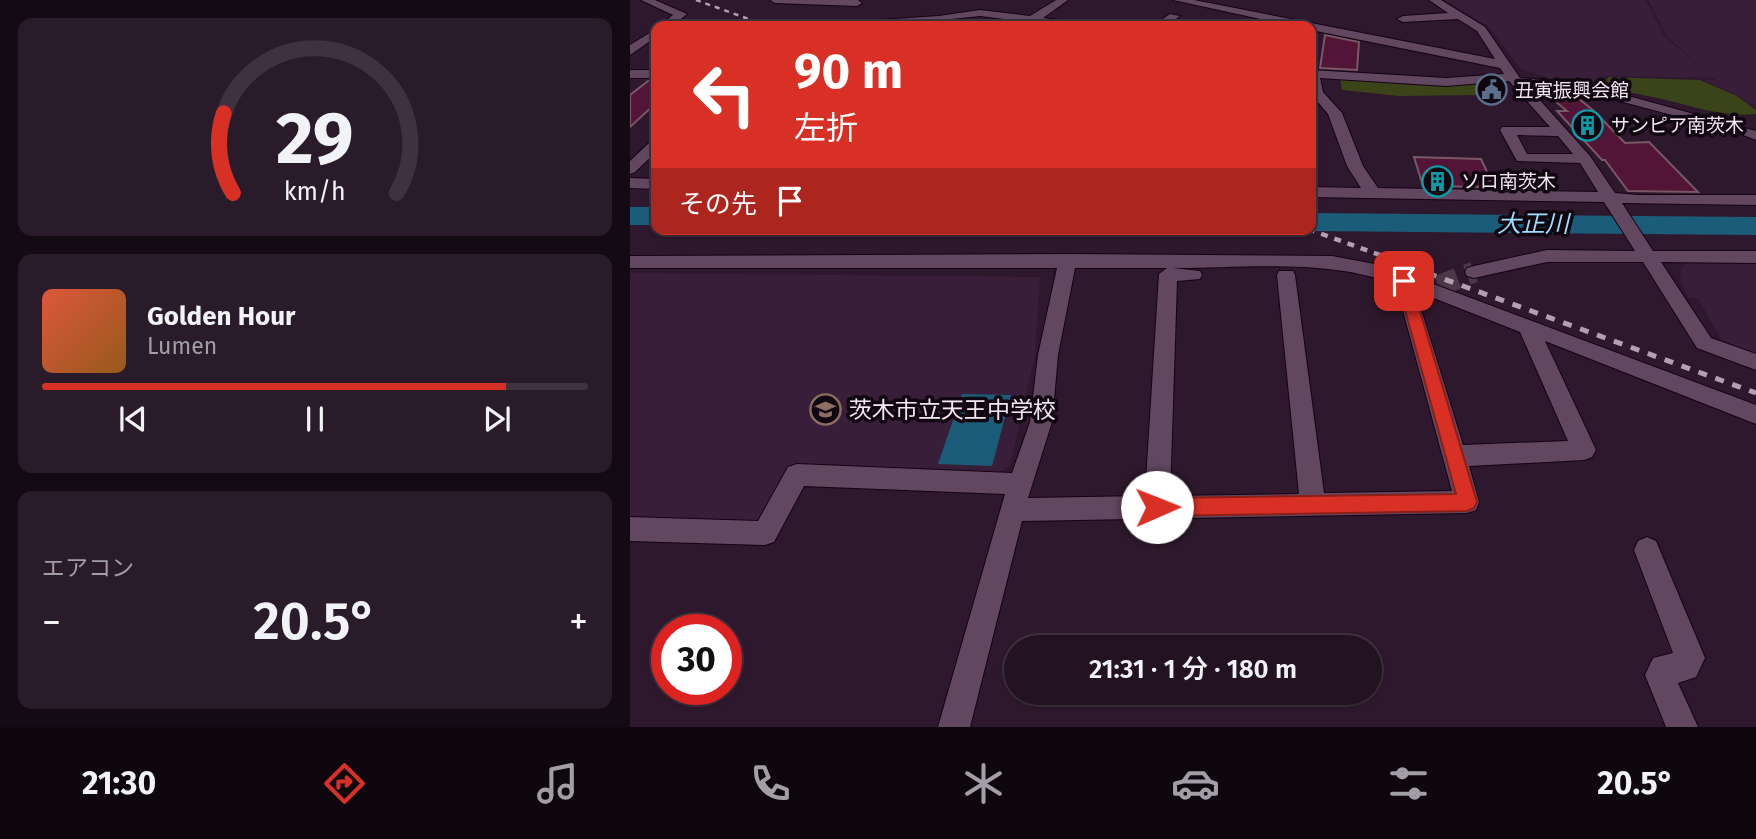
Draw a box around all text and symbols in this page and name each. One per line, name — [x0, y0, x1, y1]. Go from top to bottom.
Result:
text: 90 m — [794, 42, 903, 101]
icon: left — [679, 49, 770, 140]
public building icon: 丑寅振興会館 — [1475, 73, 1509, 107]
place label: 丑寅振興会館 — [1515, 79, 1629, 102]
text: 29 — [276, 96, 354, 183]
building icon: サンピア南茨木 — [1571, 108, 1605, 142]
text: 左折 — [794, 109, 858, 147]
place label: サンピア南茨木 — [1611, 114, 1744, 137]
building icon: ソロ南茨木 — [1421, 164, 1455, 198]
place label: ソロ南茨木 — [1461, 170, 1556, 193]
text: km/h — [284, 177, 346, 207]
icon: arrive — [771, 182, 809, 220]
text: その先 — [679, 189, 757, 220]
water label: 大正川 — [1497, 210, 1572, 238]
pin — [1374, 251, 1434, 311]
icon: arrive — [1385, 262, 1423, 300]
text: Golden Hour — [147, 301, 295, 332]
text: Lumen — [147, 332, 217, 360]
school or university icon: 茨木市立天王中学校 — [809, 393, 843, 427]
place label: 茨木市立天王中学校 — [849, 396, 1056, 424]
icon: previous — [114, 400, 152, 438]
icon: pause — [296, 400, 334, 438]
icon: next — [478, 400, 516, 438]
position arrow — [1120, 470, 1194, 544]
text: エアコン — [42, 554, 134, 582]
text: 20.5° — [253, 590, 377, 653]
text: − — [42, 599, 61, 645]
text: + — [569, 599, 588, 645]
speed limit sign: 30 — [651, 614, 742, 705]
text: 21:31 · 1 分 · 180 m — [1089, 654, 1297, 685]
icon: directions — [320, 759, 369, 808]
icon: music — [533, 759, 582, 808]
icon: phone — [746, 759, 795, 808]
icon: climate — [959, 759, 1008, 808]
icon: car — [1171, 759, 1220, 808]
icon: filters — [1384, 759, 1433, 808]
text: 21:30 — [82, 764, 156, 802]
text: 20.5° — [1597, 764, 1674, 802]

